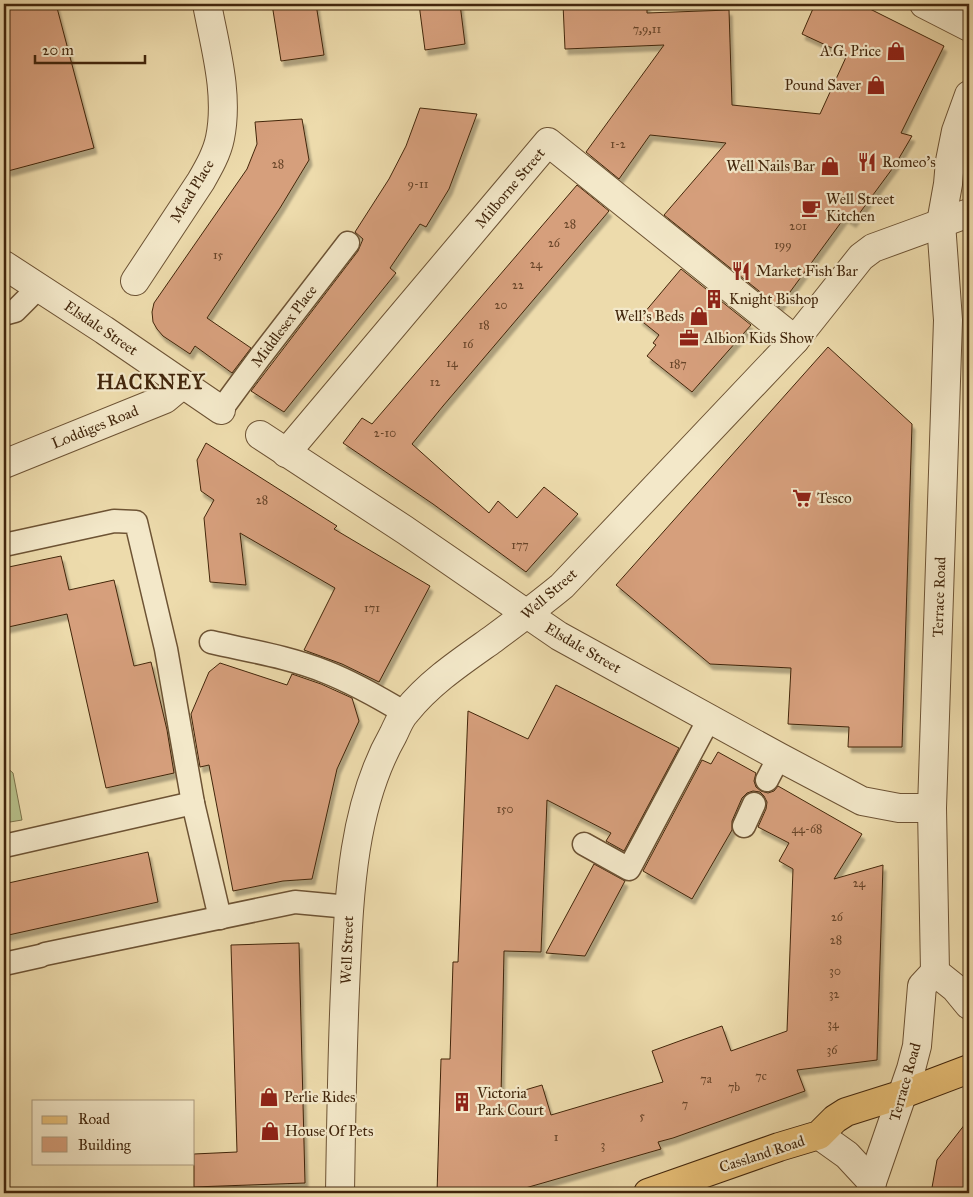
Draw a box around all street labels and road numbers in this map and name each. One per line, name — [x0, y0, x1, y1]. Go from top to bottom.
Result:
street label: Milborne Street — [471, 144, 549, 232]
street label: Mead Place — [166, 156, 218, 226]
street label: Middlesex Place — [247, 281, 321, 371]
street label: Elsdale Street — [61, 297, 142, 360]
street label: Loddiges Road — [49, 401, 141, 453]
street label: Terrace Road — [929, 556, 949, 638]
street label: Well Street — [517, 564, 581, 623]
street label: Elsdale Street — [542, 619, 625, 677]
street label: Well Street — [337, 915, 357, 985]
street label: Terrace Road — [885, 1040, 925, 1123]
street label: Cassland Road — [717, 1132, 807, 1176]

